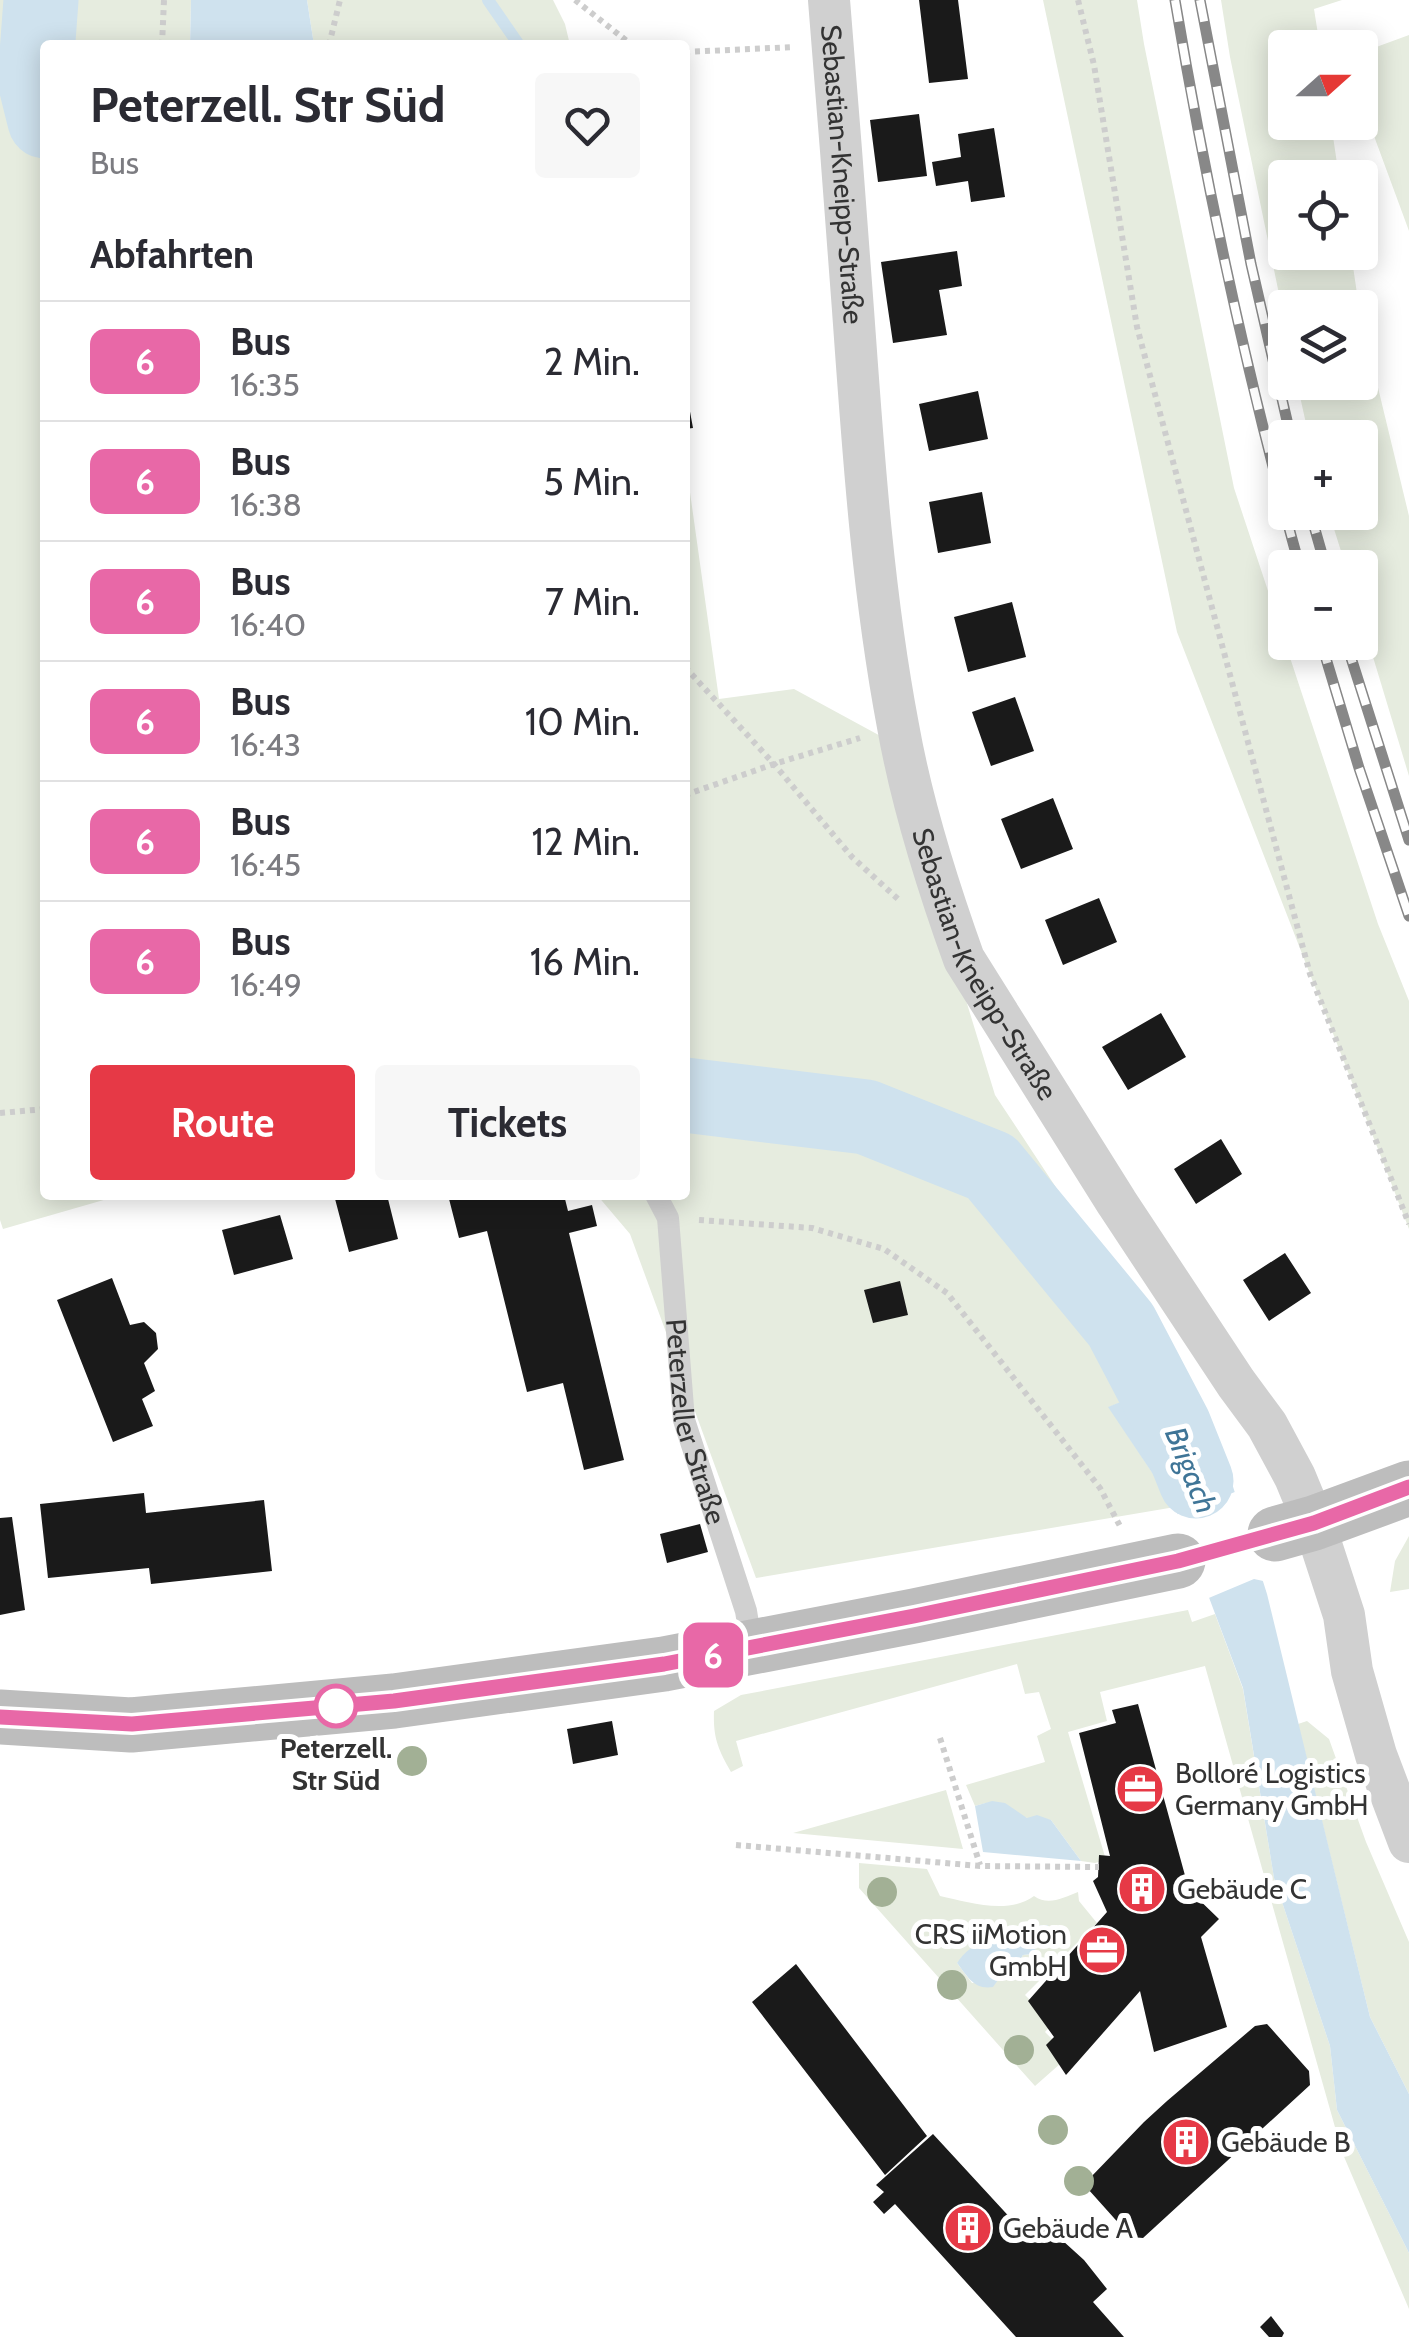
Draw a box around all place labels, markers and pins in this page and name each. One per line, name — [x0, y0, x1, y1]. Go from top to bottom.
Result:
marker: Peterzell. Str Süd — [315, 1685, 357, 1727]
place label: Peterzell. Str Süd — [280, 1731, 392, 1797]
place label: Bolloré Logistics Germany GmbH — [1175, 1756, 1369, 1822]
office icon: Bolloré Logistics Germany GmbH — [1114, 1763, 1166, 1815]
building icon: Gebäude C — [1116, 1863, 1168, 1915]
place label: Gebäude C — [1177, 1872, 1307, 1906]
place label: CRS iiMotion GmbH — [915, 1917, 1067, 1983]
office icon: CRS iiMotion GmbH — [1076, 1924, 1128, 1976]
building icon: Gebäude B — [1160, 2116, 1212, 2168]
place label: Gebäude B — [1221, 2125, 1351, 2159]
building icon: Gebäude A — [942, 2202, 994, 2254]
place label: Gebäude A — [1003, 2211, 1134, 2245]

